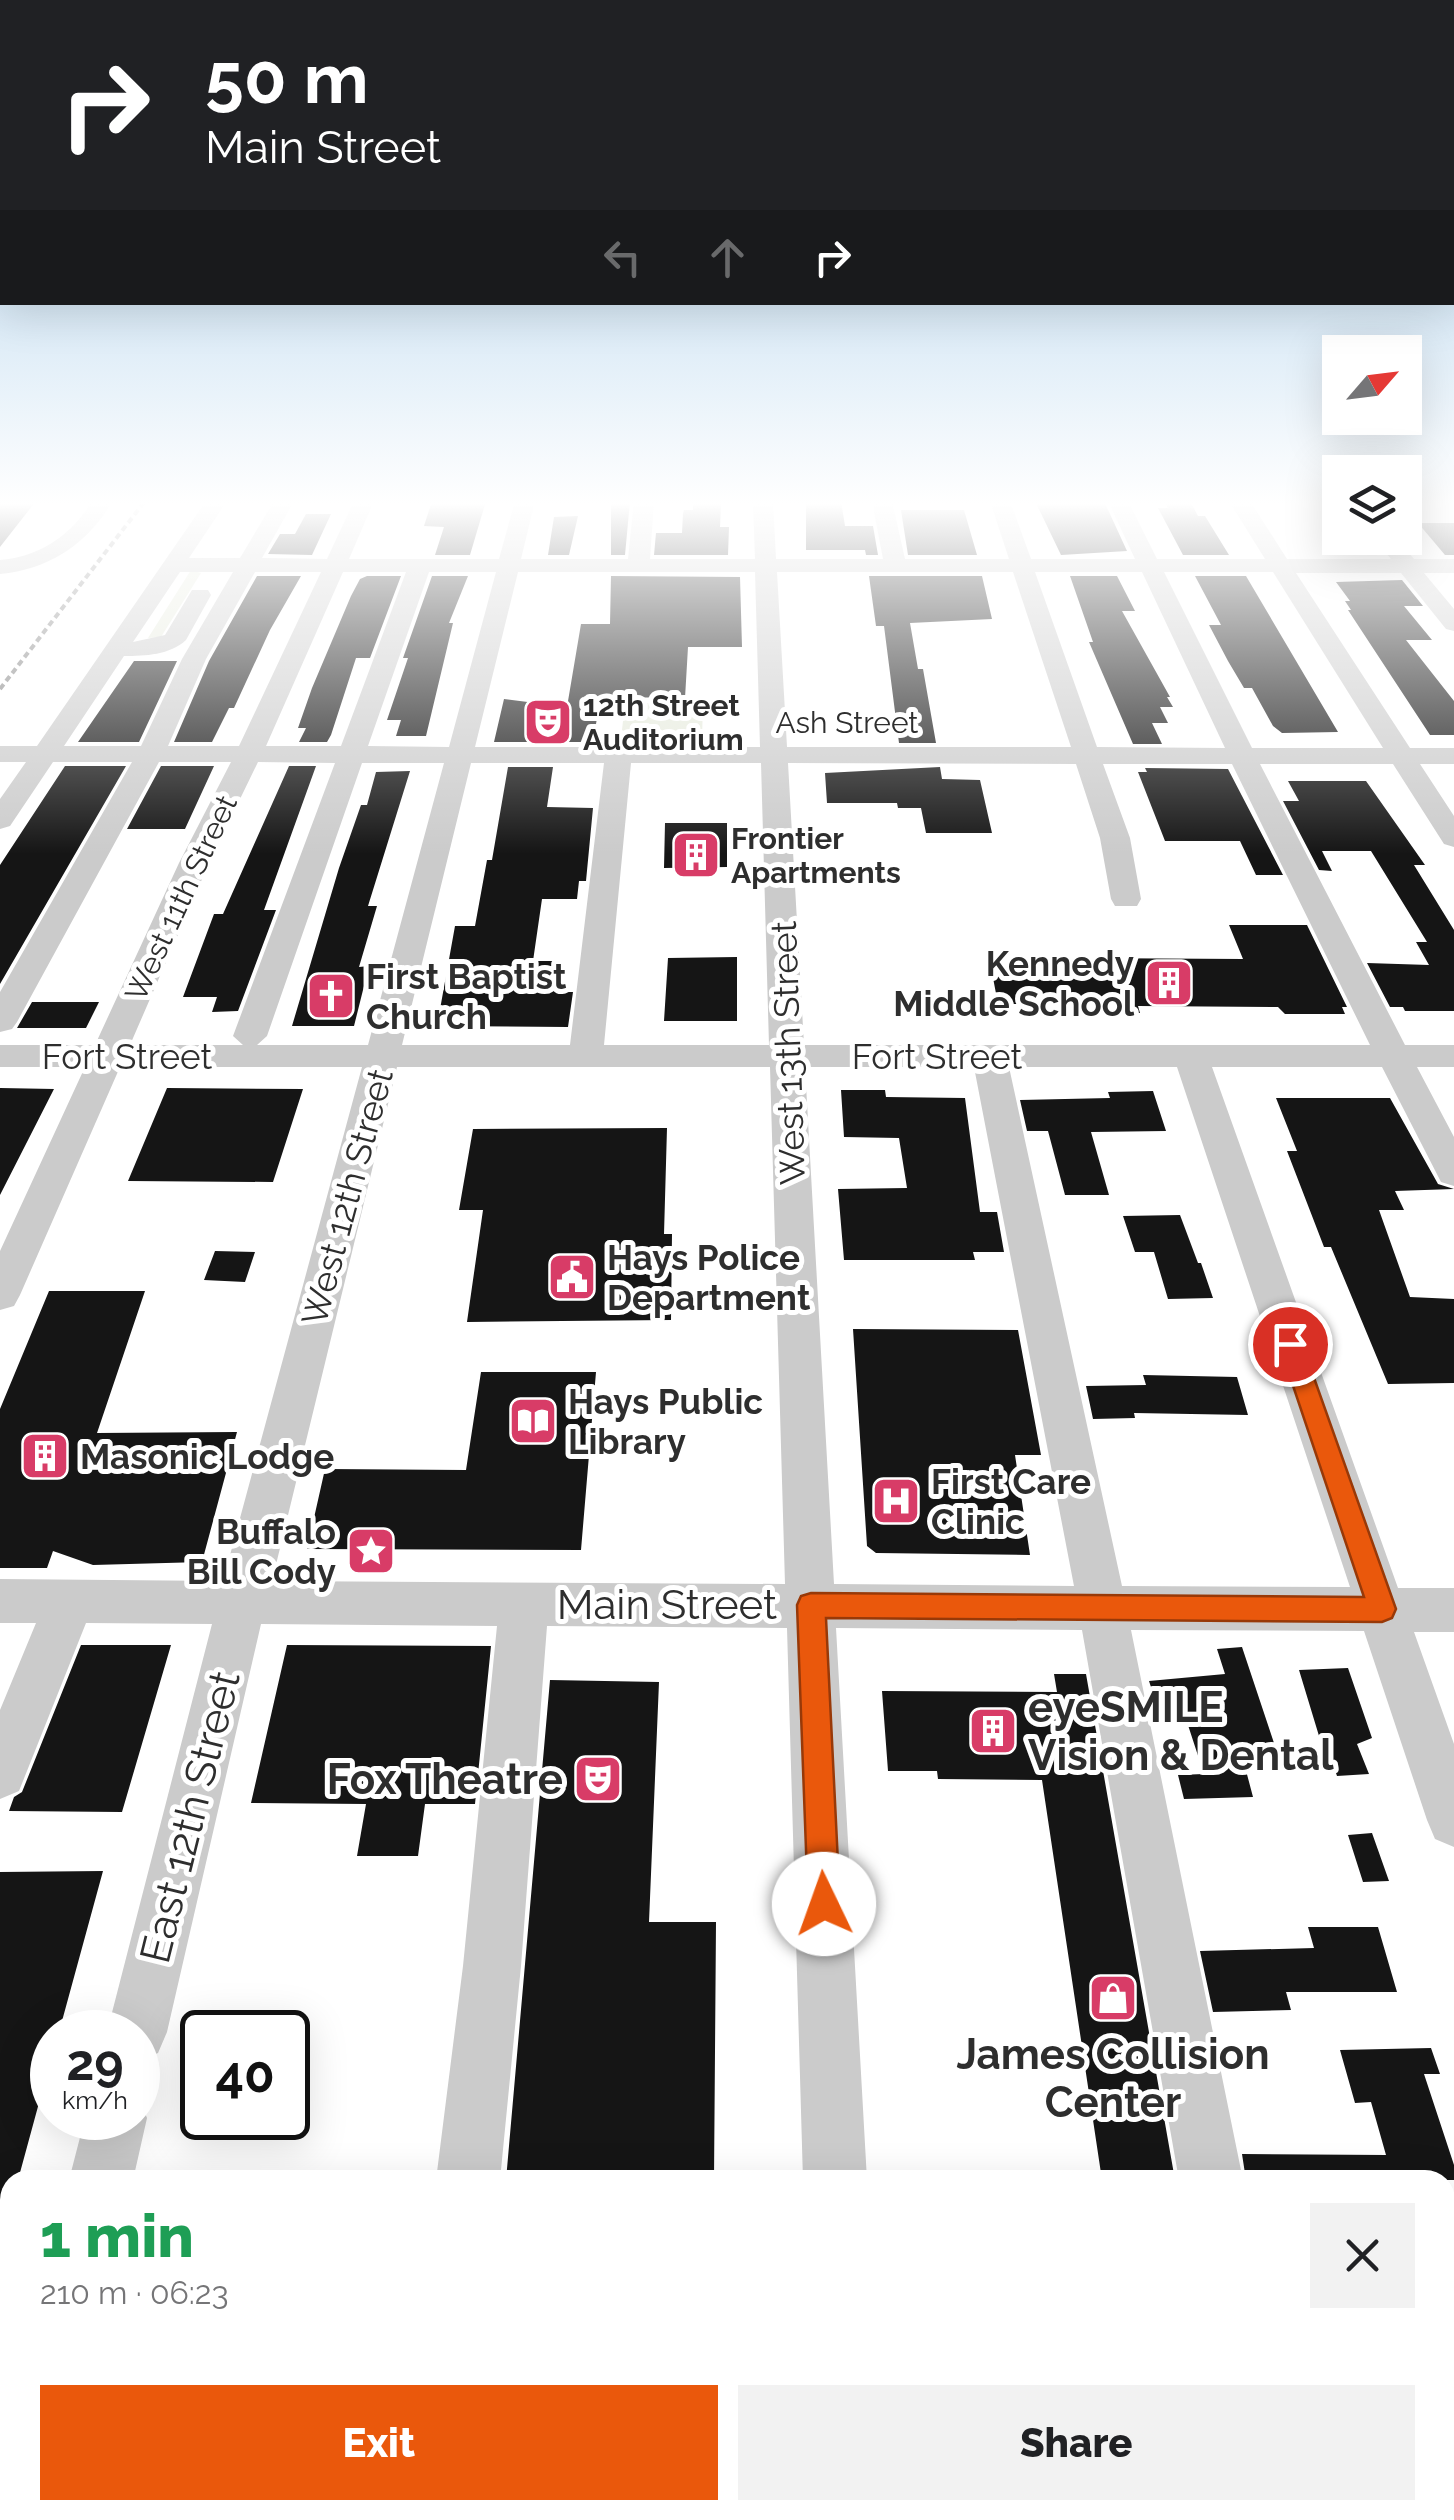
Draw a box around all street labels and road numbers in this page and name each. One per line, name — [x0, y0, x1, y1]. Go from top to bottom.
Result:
street label: Ash Street — [776, 705, 918, 740]
street label: West 11th Street — [118, 789, 244, 1007]
street label: West 13th Street — [763, 920, 813, 1186]
street label: Fort Street — [42, 1036, 212, 1077]
street label: Fort Street — [852, 1036, 1022, 1077]
street label: West 12th Street — [293, 1064, 401, 1330]
street label: Main Street — [557, 1580, 777, 1629]
street label: East 12th Street — [130, 1666, 250, 1968]

